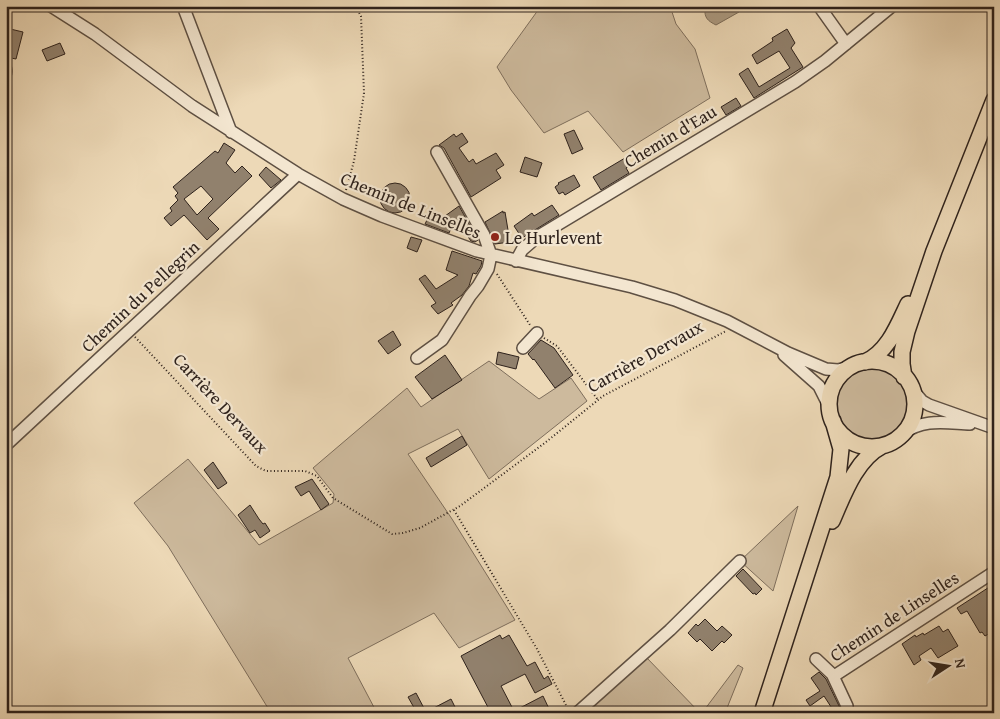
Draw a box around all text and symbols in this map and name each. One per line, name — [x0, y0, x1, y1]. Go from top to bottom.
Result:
street label: Chemin d'Eau — [619, 98, 722, 174]
street label: Chemin de Linselles — [337, 164, 485, 246]
place label: Le Hurlevent — [505, 224, 603, 251]
marker: Le Hurlevent — [489, 231, 501, 243]
street label: Chemin du Pellegrin — [75, 234, 205, 358]
street label: Carrière Dervaux — [582, 313, 709, 399]
street label: Carrière Dervaux — [167, 347, 275, 460]
street label: Chemin de Linselles — [824, 564, 964, 668]
north arrow — [922, 642, 972, 692]
text: N — [950, 657, 972, 671]

